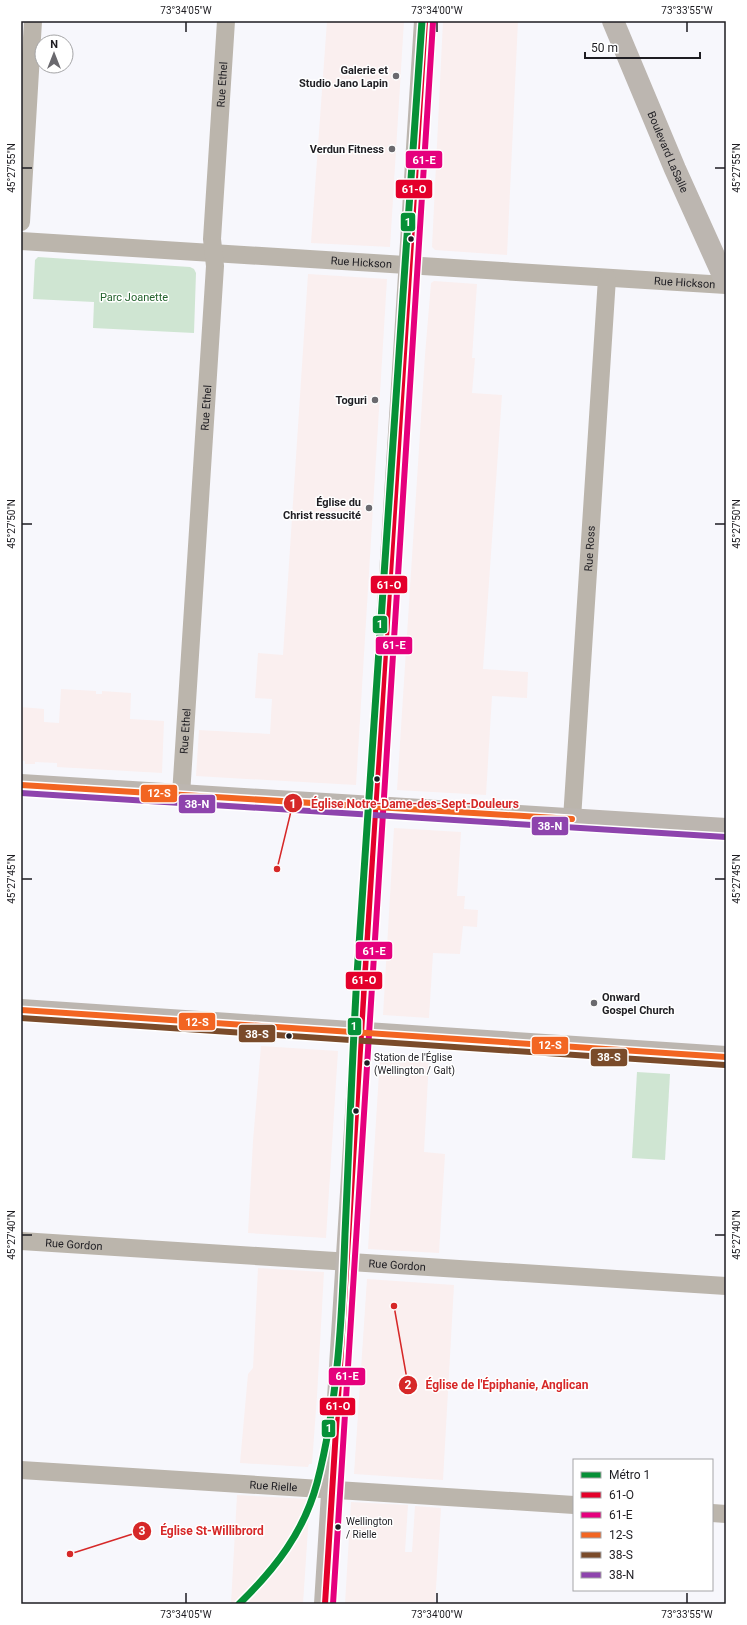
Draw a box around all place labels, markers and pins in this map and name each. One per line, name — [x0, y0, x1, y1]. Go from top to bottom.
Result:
place label: Galerie et Studio Jano Lapin — [299, 64, 388, 90]
marker: Galerie et Studio Jano Lapin — [391, 71, 401, 81]
place label: Verdun Fitness — [310, 143, 384, 156]
marker: Verdun Fitness — [387, 144, 397, 154]
unlabelled marker — [406, 234, 416, 244]
place label: Toguri — [336, 394, 367, 407]
marker: Toguri — [370, 395, 380, 405]
place label: Église du Christ ressucité — [283, 496, 361, 522]
marker: Église du Christ ressucité — [364, 503, 374, 513]
unlabelled marker — [372, 774, 382, 784]
callout: Église Notre-Dame-des-Sept-Douleurs — [283, 791, 527, 815]
place label: Onward Gospel Church — [602, 991, 674, 1017]
marker: Onward Gospel Church — [589, 998, 599, 1008]
unlabelled marker — [284, 1031, 294, 1041]
place label: Station de l'Église (Wellington / Galt) — [374, 1051, 455, 1077]
marker: Station de l'Église (Wellington / Galt) — [362, 1058, 372, 1068]
unlabelled marker — [351, 1106, 361, 1116]
callout: Église de l'Épiphanie, Anglican — [398, 1373, 597, 1397]
place label: Wellington / Rielle — [346, 1516, 393, 1540]
callout: Église St-Willibrord — [132, 1519, 272, 1543]
marker: Wellington / Rielle — [333, 1522, 343, 1532]

